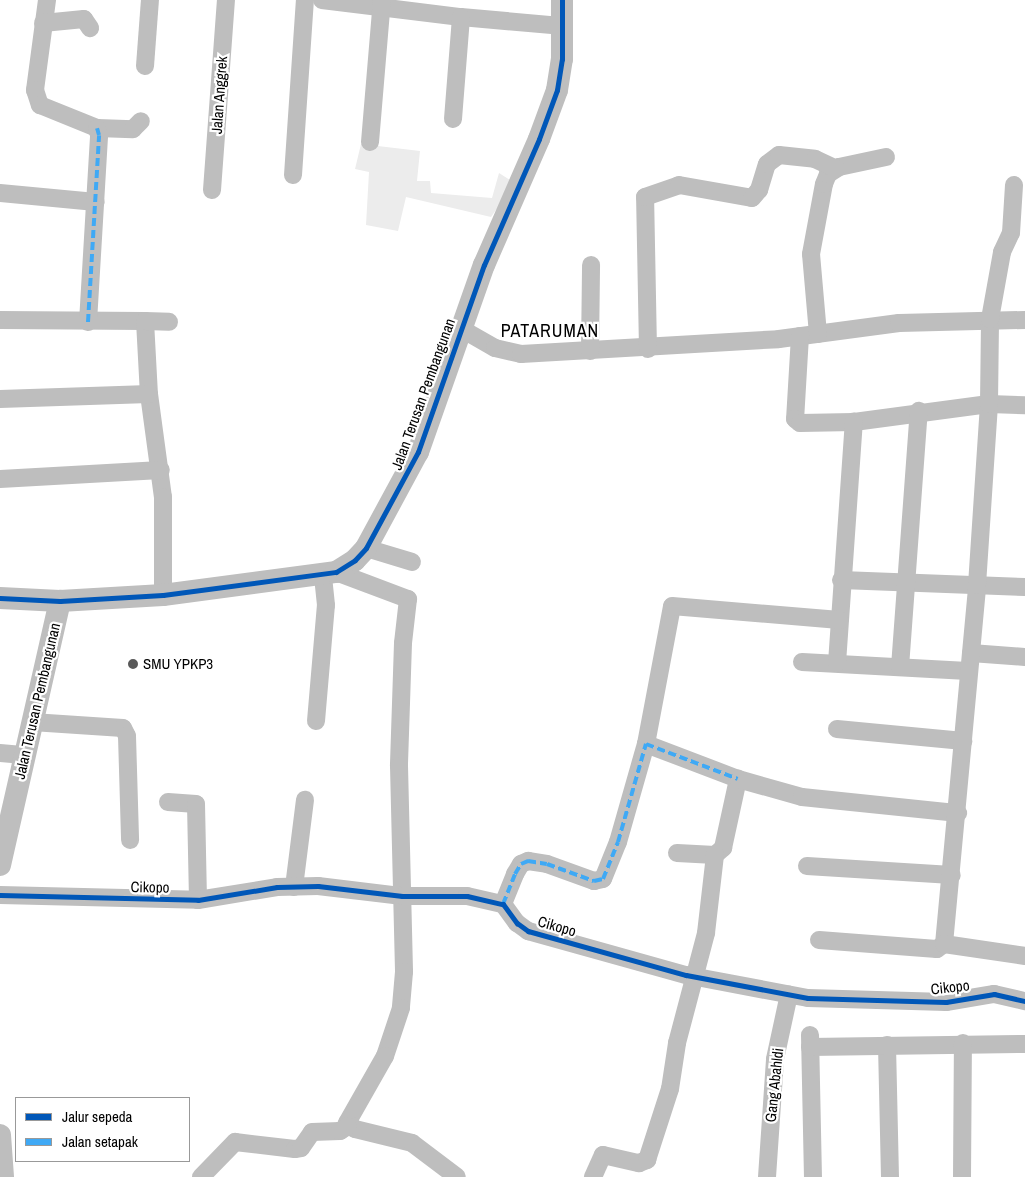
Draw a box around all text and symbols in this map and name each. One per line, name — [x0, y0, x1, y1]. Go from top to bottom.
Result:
street label: Jalan Anggrek — [207, 55, 231, 135]
street label: Jalan Terusan Pembangunan — [387, 316, 459, 472]
district label: PATARUMAN — [500, 320, 600, 342]
street label: Jalan Terusan Pembangunan — [10, 621, 64, 781]
place label: SMU YPKP3 — [143, 655, 213, 673]
marker: SMU YPKP3 — [127, 658, 139, 670]
street label: Cikopo — [130, 878, 170, 896]
street label: Cikopo — [536, 912, 578, 940]
street label: Cikopo — [930, 976, 970, 998]
street label: Gang Abahldi — [761, 1047, 787, 1123]
legend — [15, 1097, 190, 1162]
text: Jalur sepeda — [62, 1106, 132, 1127]
text: Jalan setapak — [62, 1131, 138, 1152]

